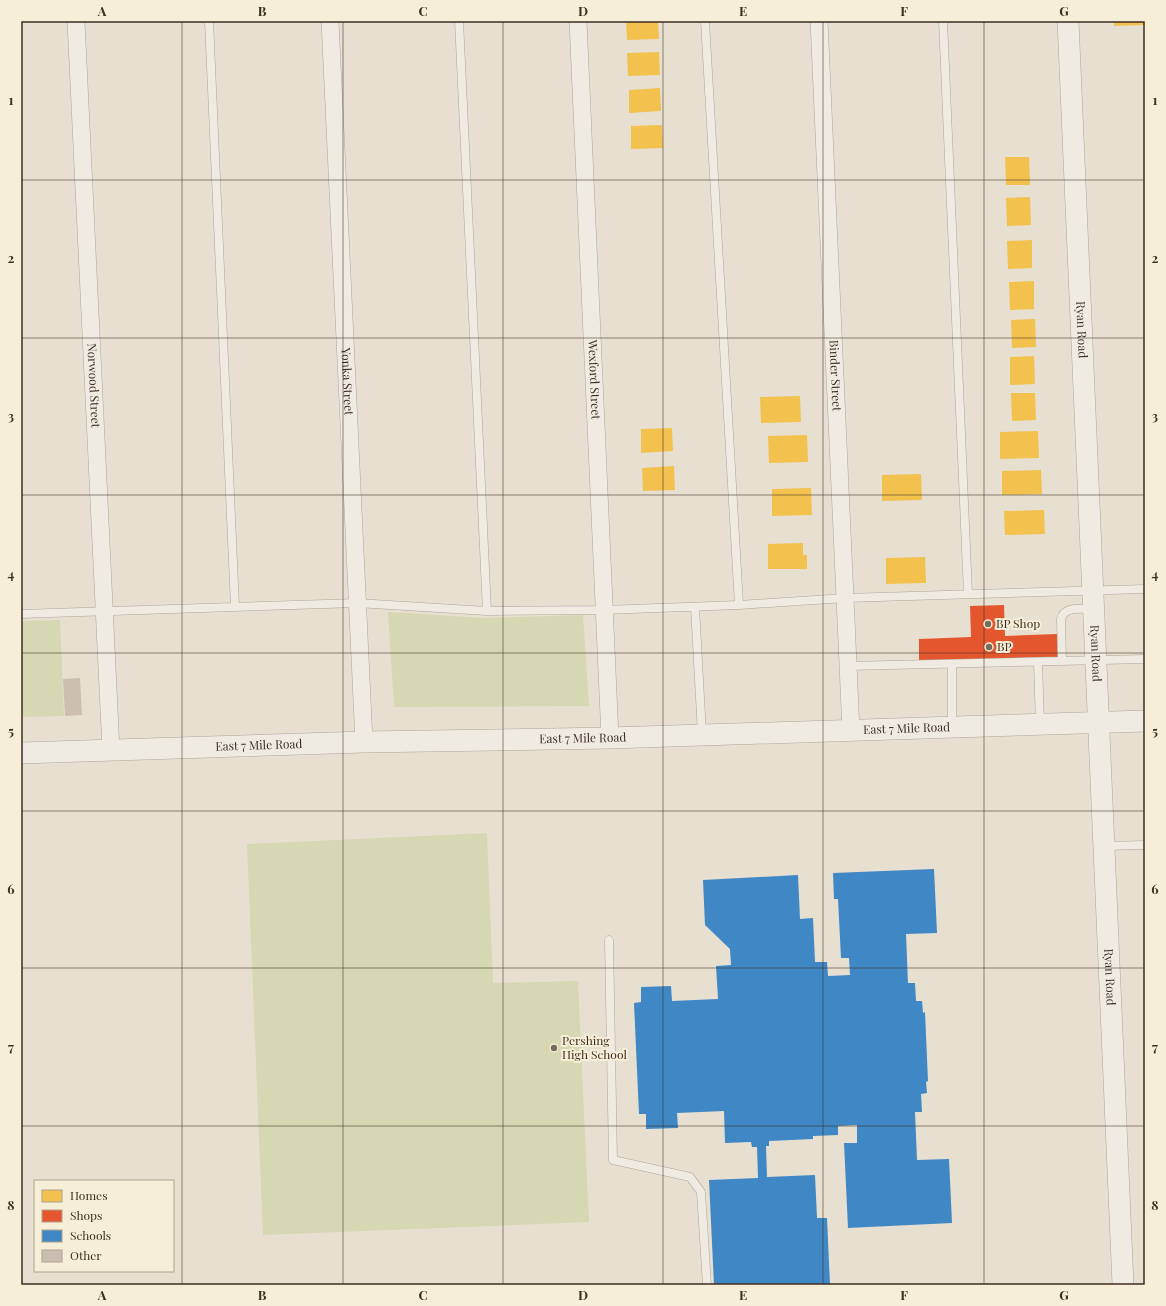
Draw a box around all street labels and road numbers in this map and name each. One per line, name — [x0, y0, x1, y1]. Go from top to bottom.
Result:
street label: Ryan Road — [1073, 301, 1092, 359]
street label: Wexford Street — [585, 338, 605, 421]
street label: Binder Street — [826, 340, 846, 412]
street label: Norwood Street — [84, 343, 105, 429]
street label: Yonka Street — [338, 346, 358, 416]
street label: Ryan Road — [1087, 624, 1106, 682]
street label: East 7 Mile Road — [863, 718, 950, 737]
street label: East 7 Mile Road — [539, 728, 627, 746]
street label: East 7 Mile Road — [215, 735, 303, 754]
street label: Ryan Road — [1101, 948, 1120, 1006]

